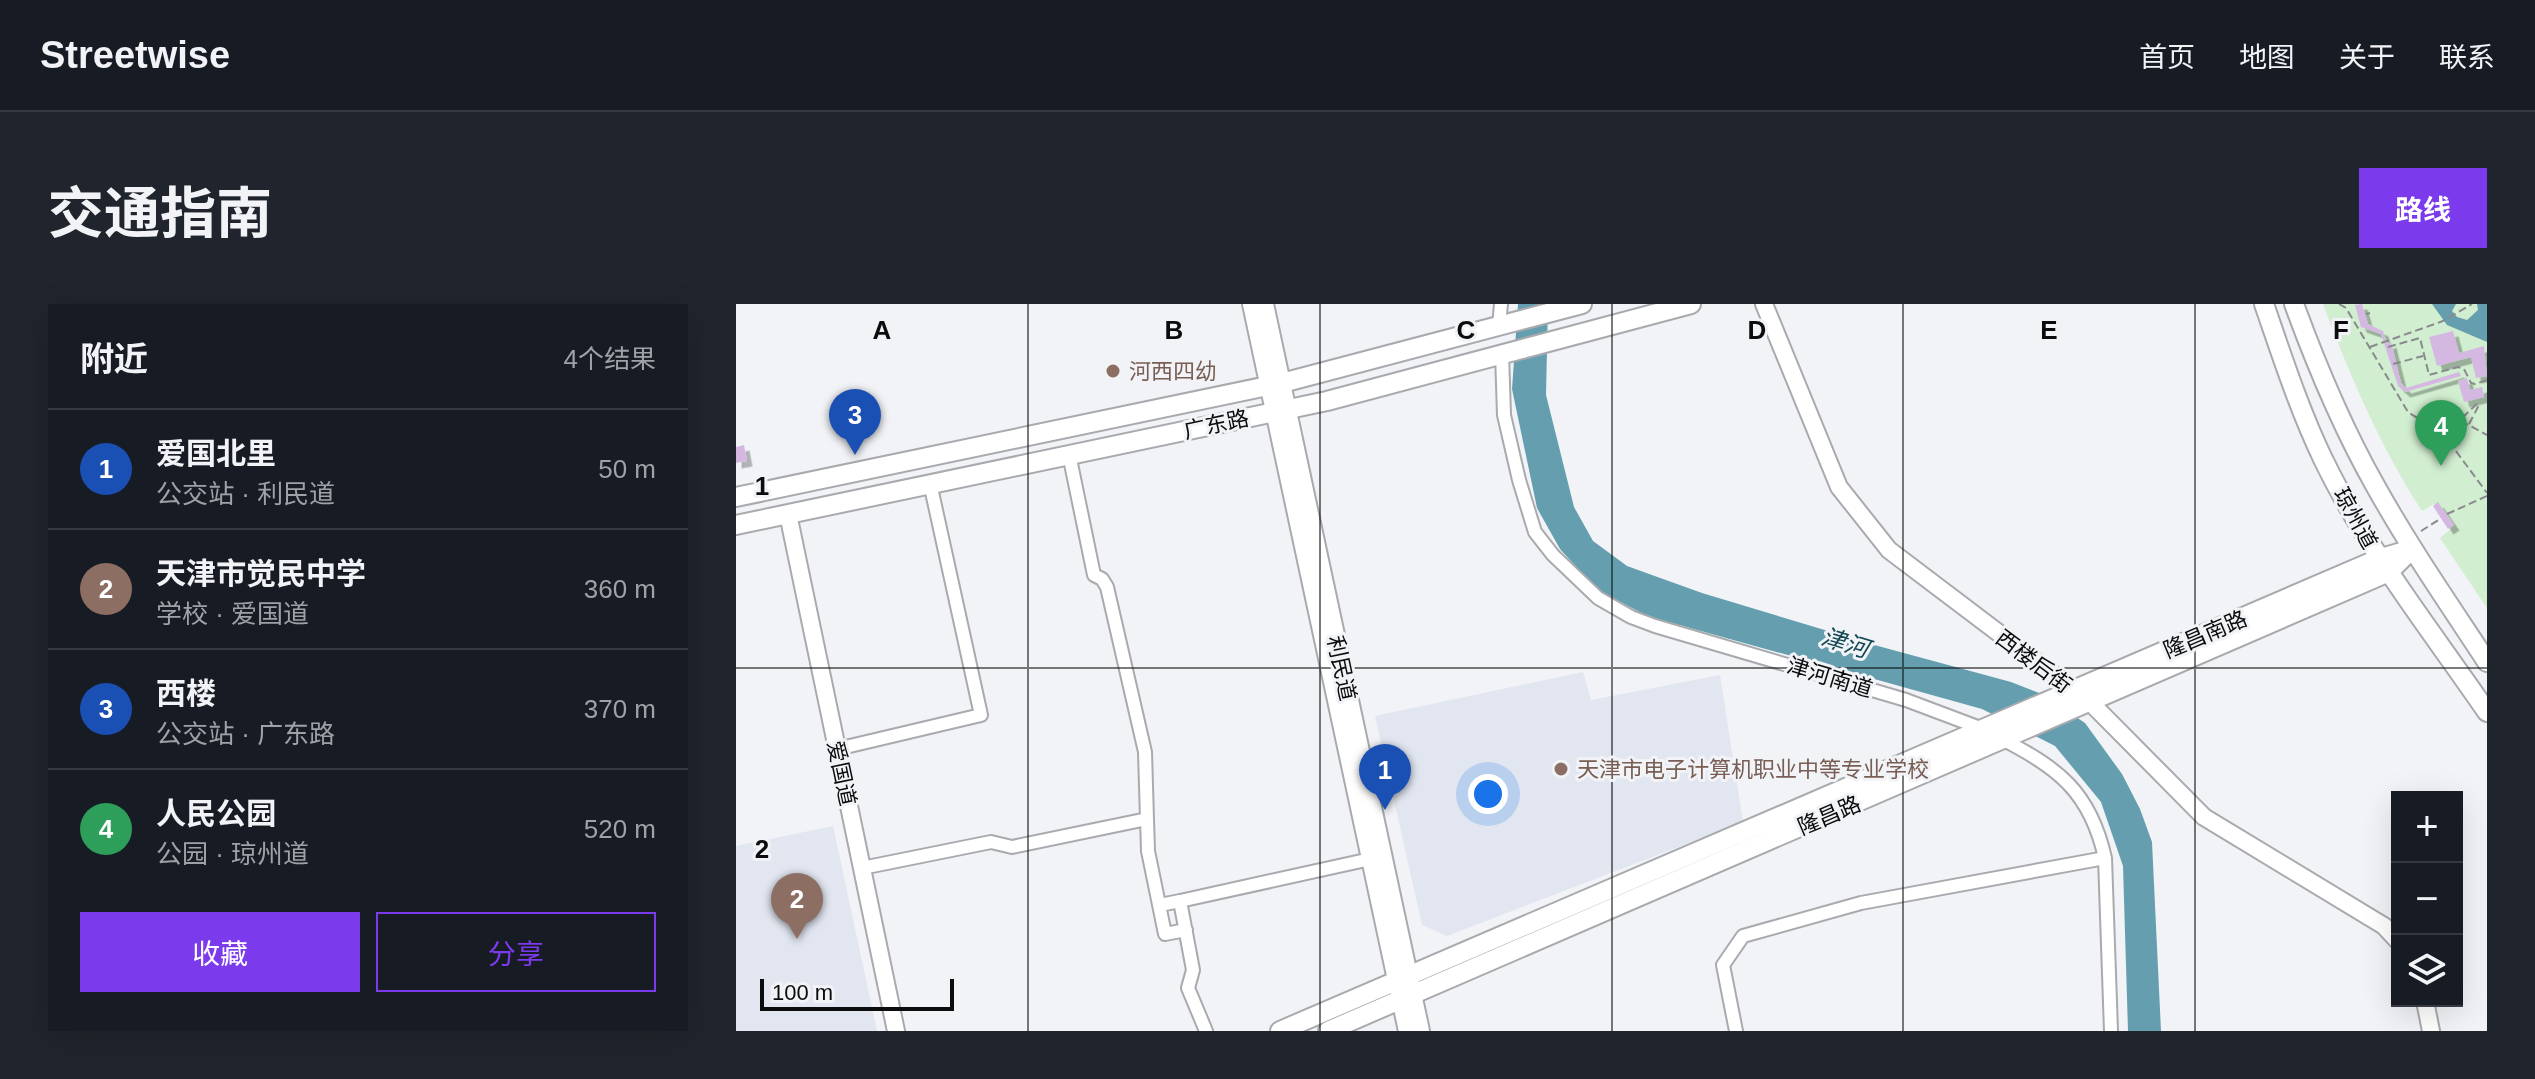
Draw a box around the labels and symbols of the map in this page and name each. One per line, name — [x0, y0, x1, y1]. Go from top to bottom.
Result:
text: A — [873, 315, 892, 345]
text: B — [1165, 315, 1183, 345]
text: C — [1457, 315, 1476, 345]
text: D — [1748, 315, 1766, 345]
text: E — [2040, 315, 2058, 345]
text: F — [2333, 315, 2349, 345]
place label: 河西四幼 — [1129, 359, 1217, 384]
marker: 河西四幼 — [1104, 362, 1122, 380]
pin: 3 — [829, 389, 881, 455]
pin: 4 — [2415, 400, 2467, 466]
street label: 广东路 — [1181, 405, 1251, 444]
text: 1 — [755, 471, 769, 501]
street label: 琼州道 — [2329, 483, 2382, 553]
street label: 隆昌南路 — [2160, 606, 2251, 663]
water label: 津河 — [1818, 623, 1876, 664]
street label: 西楼后街 — [1991, 625, 2076, 698]
street label: 利民道 — [1322, 633, 1361, 703]
street label: 津河南道 — [1784, 653, 1876, 702]
street label: 爱国道 — [822, 738, 861, 808]
pin: 1 — [1359, 744, 1411, 810]
place label: 天津市电子计算机职业中等专业学校 — [1577, 757, 1929, 782]
marker: 天津市电子计算机职业中等专业学校 — [1552, 760, 1570, 778]
your location — [1468, 774, 1508, 814]
street label: 隆昌路 — [1794, 791, 1864, 840]
text: 2 — [755, 834, 769, 864]
pin: 2 — [771, 873, 823, 939]
scale bar — [760, 975, 954, 1011]

